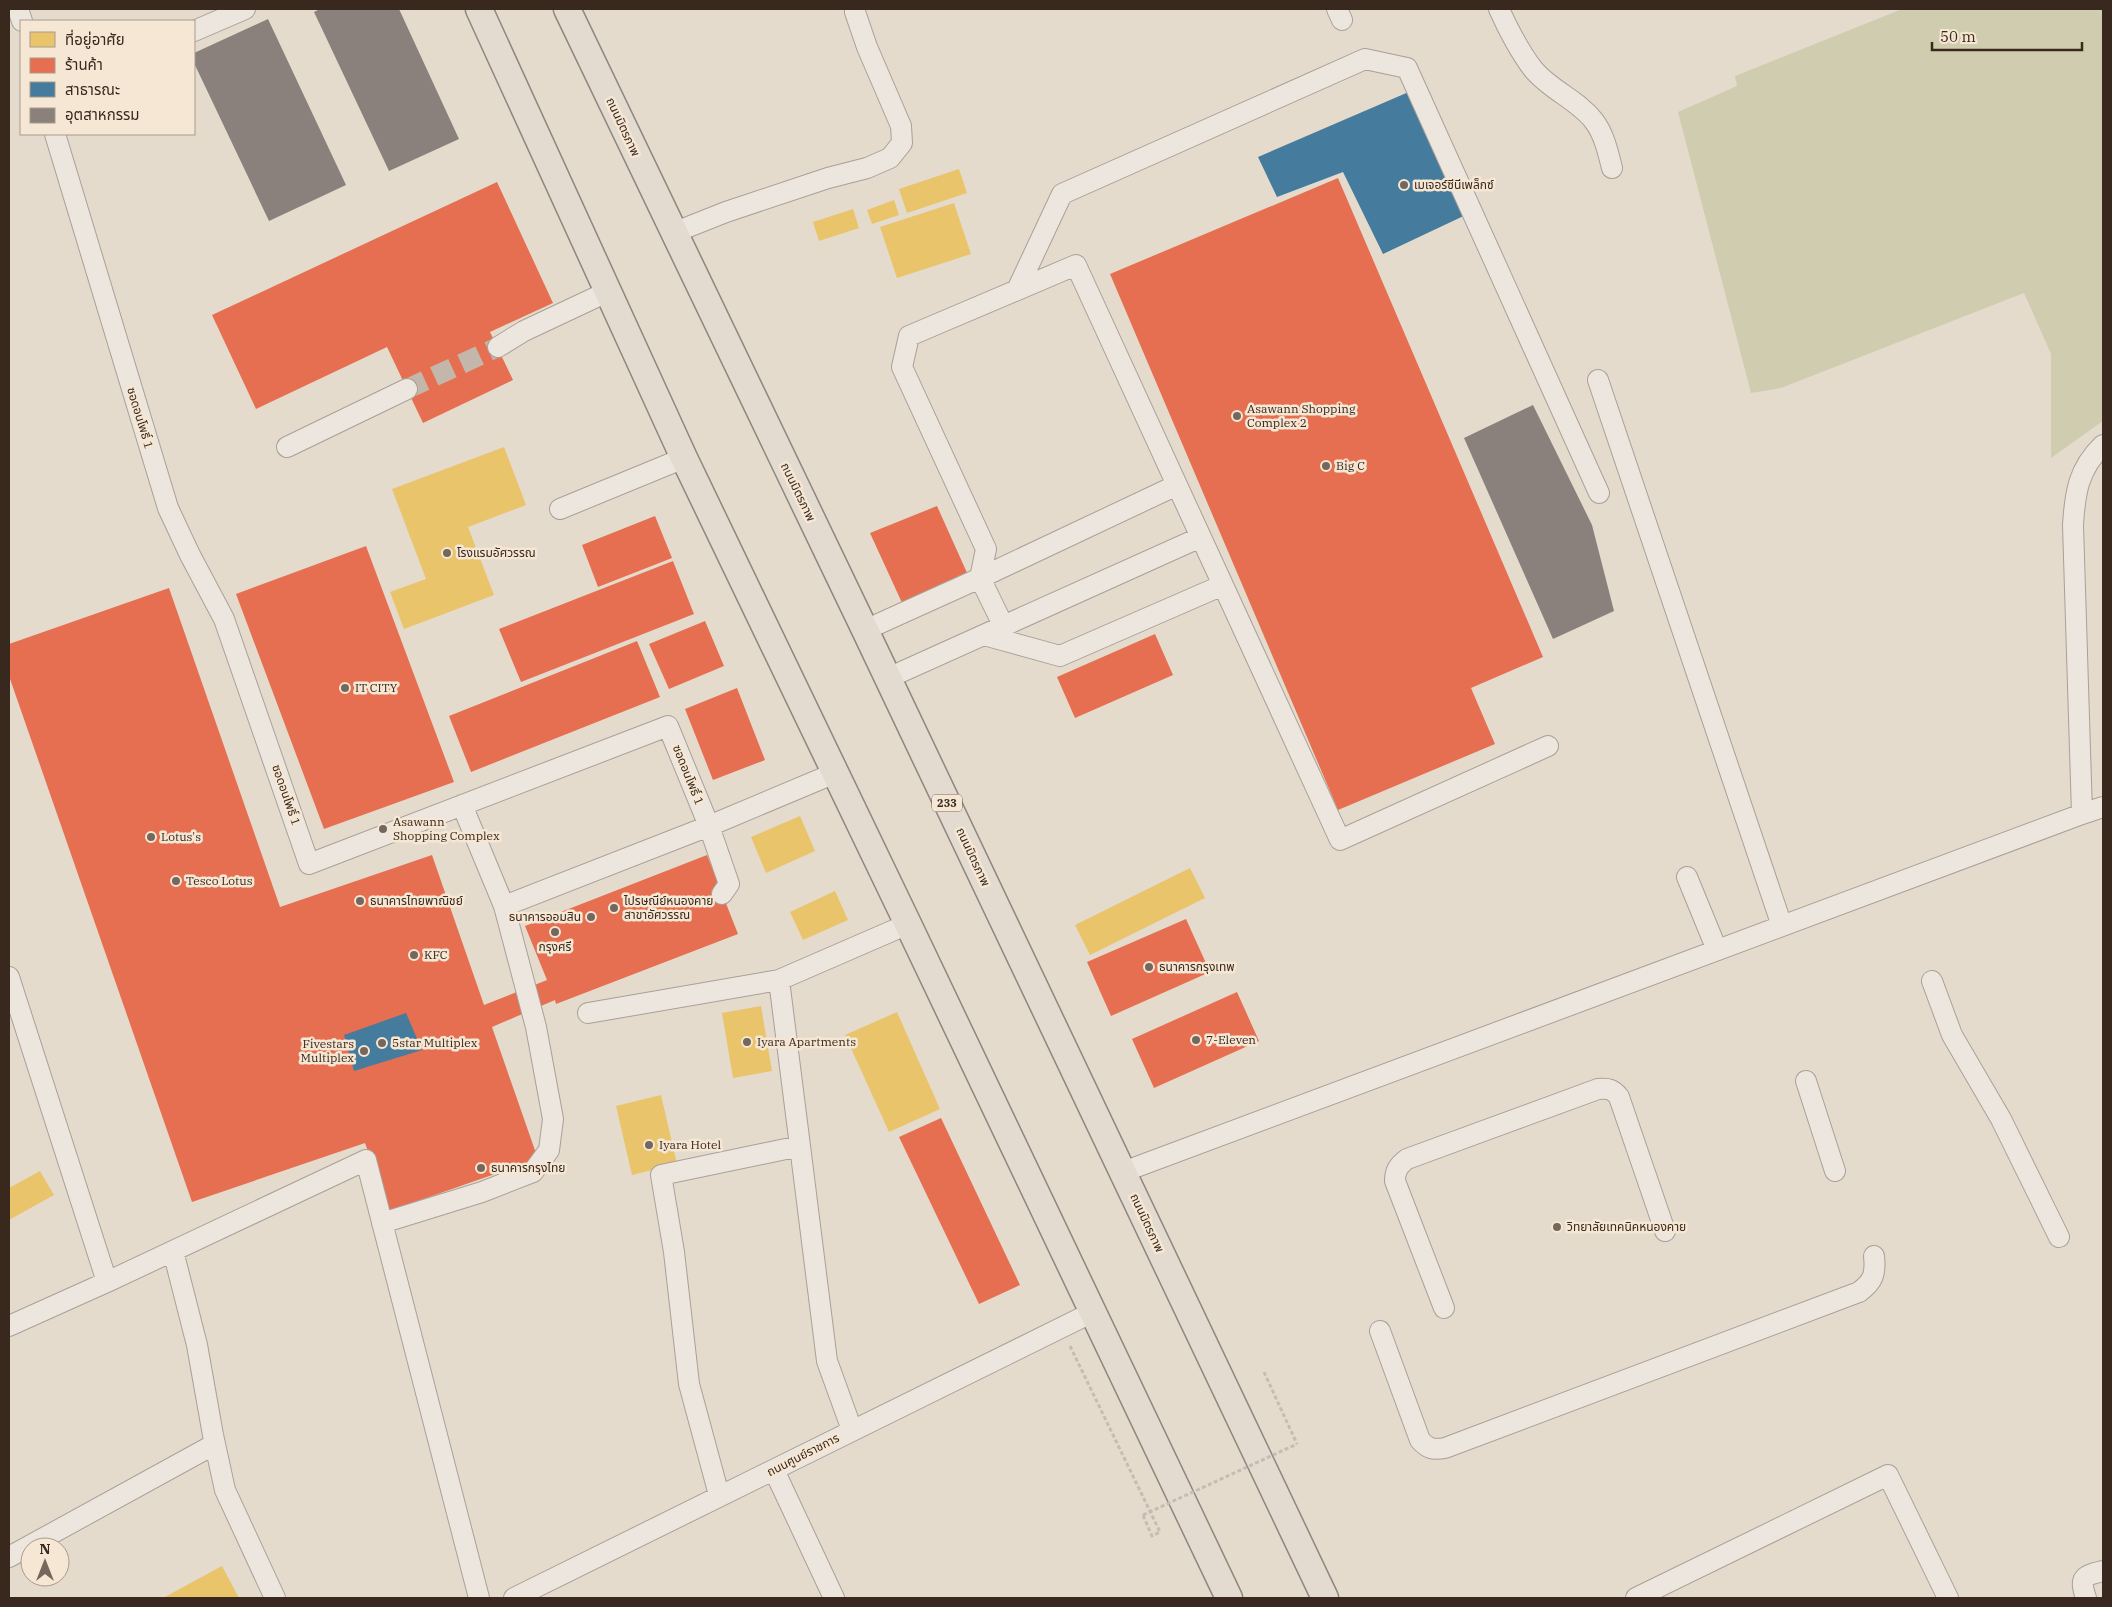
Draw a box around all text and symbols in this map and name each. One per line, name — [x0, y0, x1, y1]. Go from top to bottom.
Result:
legend — [20, 20, 195, 135]
scale bar — [1932, 20, 2082, 52]
text: 50 m — [1940, 27, 1976, 46]
text: ที่อยู่อาศัย — [65, 29, 125, 49]
text: ร้านค้า — [65, 55, 103, 74]
text: สาธารณะ — [65, 80, 120, 99]
street label: ถนนมิตรภาพ — [603, 95, 644, 159]
text: อุตสาหกรรม — [65, 105, 139, 124]
place label: เมเจอร์ซีนีเพล็กซ์ — [1414, 177, 1494, 192]
marker: เมเจอร์ซีนีเพล็กซ์ — [1398, 179, 1410, 191]
street label: ซอดอนโพธิ์ 1 — [124, 385, 157, 450]
place label: Asawann Shopping Complex 2 — [1247, 401, 1356, 430]
marker: Asawann Shopping Complex 2 — [1231, 410, 1243, 422]
place label: Big C — [1336, 458, 1365, 473]
street label: ถนนมิตรภาพ — [778, 460, 819, 523]
marker: Big C — [1320, 460, 1332, 472]
place label: โรงแรมอัศวรรณ — [457, 545, 536, 560]
marker: โรงแรมอัศวรรณ — [441, 547, 453, 559]
place label: IT CITY — [355, 680, 398, 695]
marker: IT CITY — [339, 682, 351, 694]
street label: ซอดอนโพธิ์ 1 — [670, 743, 707, 807]
street label: ซอดอนโพธิ์ 1 — [269, 762, 304, 827]
road number: 233 — [932, 794, 962, 811]
place label: Asawann Shopping Complex — [393, 814, 500, 843]
marker: Asawann Shopping Complex — [377, 823, 389, 835]
street label: ถนนมิตรภาพ — [953, 825, 994, 889]
place label: Lotus's — [161, 829, 201, 844]
marker: Lotus's — [145, 831, 157, 843]
place label: Tesco Lotus — [186, 873, 253, 888]
marker: Tesco Lotus — [170, 875, 182, 887]
place label: ธนาคารไทยพาณิชย์ — [370, 893, 463, 908]
place label: ไปรษณีย์หนองคาย สาขาอัศวรรณ — [623, 893, 713, 922]
marker: ธนาคารไทยพาณิชย์ — [354, 895, 366, 907]
marker: ไปรษณีย์หนองคาย สาขาอัศวรรณ — [608, 902, 620, 914]
place label: ธนาคารออมสิน — [509, 909, 581, 924]
marker: ธนาคารออมสิน — [585, 911, 597, 923]
marker: กรุงศรี — [549, 926, 561, 938]
place label: กรุงศรี — [539, 939, 572, 954]
place label: KFC — [424, 947, 448, 962]
marker: KFC — [408, 949, 420, 961]
place label: ธนาคารกรุงเทพ — [1159, 959, 1235, 974]
marker: ธนาคารกรุงเทพ — [1143, 961, 1155, 973]
place label: 7-Eleven — [1206, 1032, 1256, 1047]
place label: Iyara Apartments — [757, 1034, 856, 1049]
marker: 7-Eleven — [1190, 1034, 1202, 1046]
place label: 5star Multiplex — [392, 1035, 478, 1050]
place label: Fivestars Multiplex — [300, 1036, 354, 1065]
marker: Iyara Apartments — [741, 1036, 753, 1048]
marker: 5star Multiplex — [376, 1037, 388, 1049]
marker: Fivestars Multiplex — [358, 1045, 370, 1057]
place label: Iyara Hotel — [659, 1137, 721, 1152]
marker: Iyara Hotel — [643, 1139, 655, 1151]
place label: ธนาคารกรุงไทย — [491, 1160, 565, 1175]
marker: ธนาคารกรุงไทย — [475, 1162, 487, 1174]
street label: ถนนมิตรภาพ — [1127, 1191, 1168, 1255]
place label: วิทยาลัยเทคนิคหนองคาย — [1566, 1219, 1686, 1234]
marker: วิทยาลัยเทคนิคหนองคาย — [1551, 1221, 1563, 1233]
street label: ถนนศูนย์ราชการ — [764, 1430, 842, 1479]
north arrow — [20, 1537, 70, 1587]
text: N — [39, 1540, 51, 1558]

